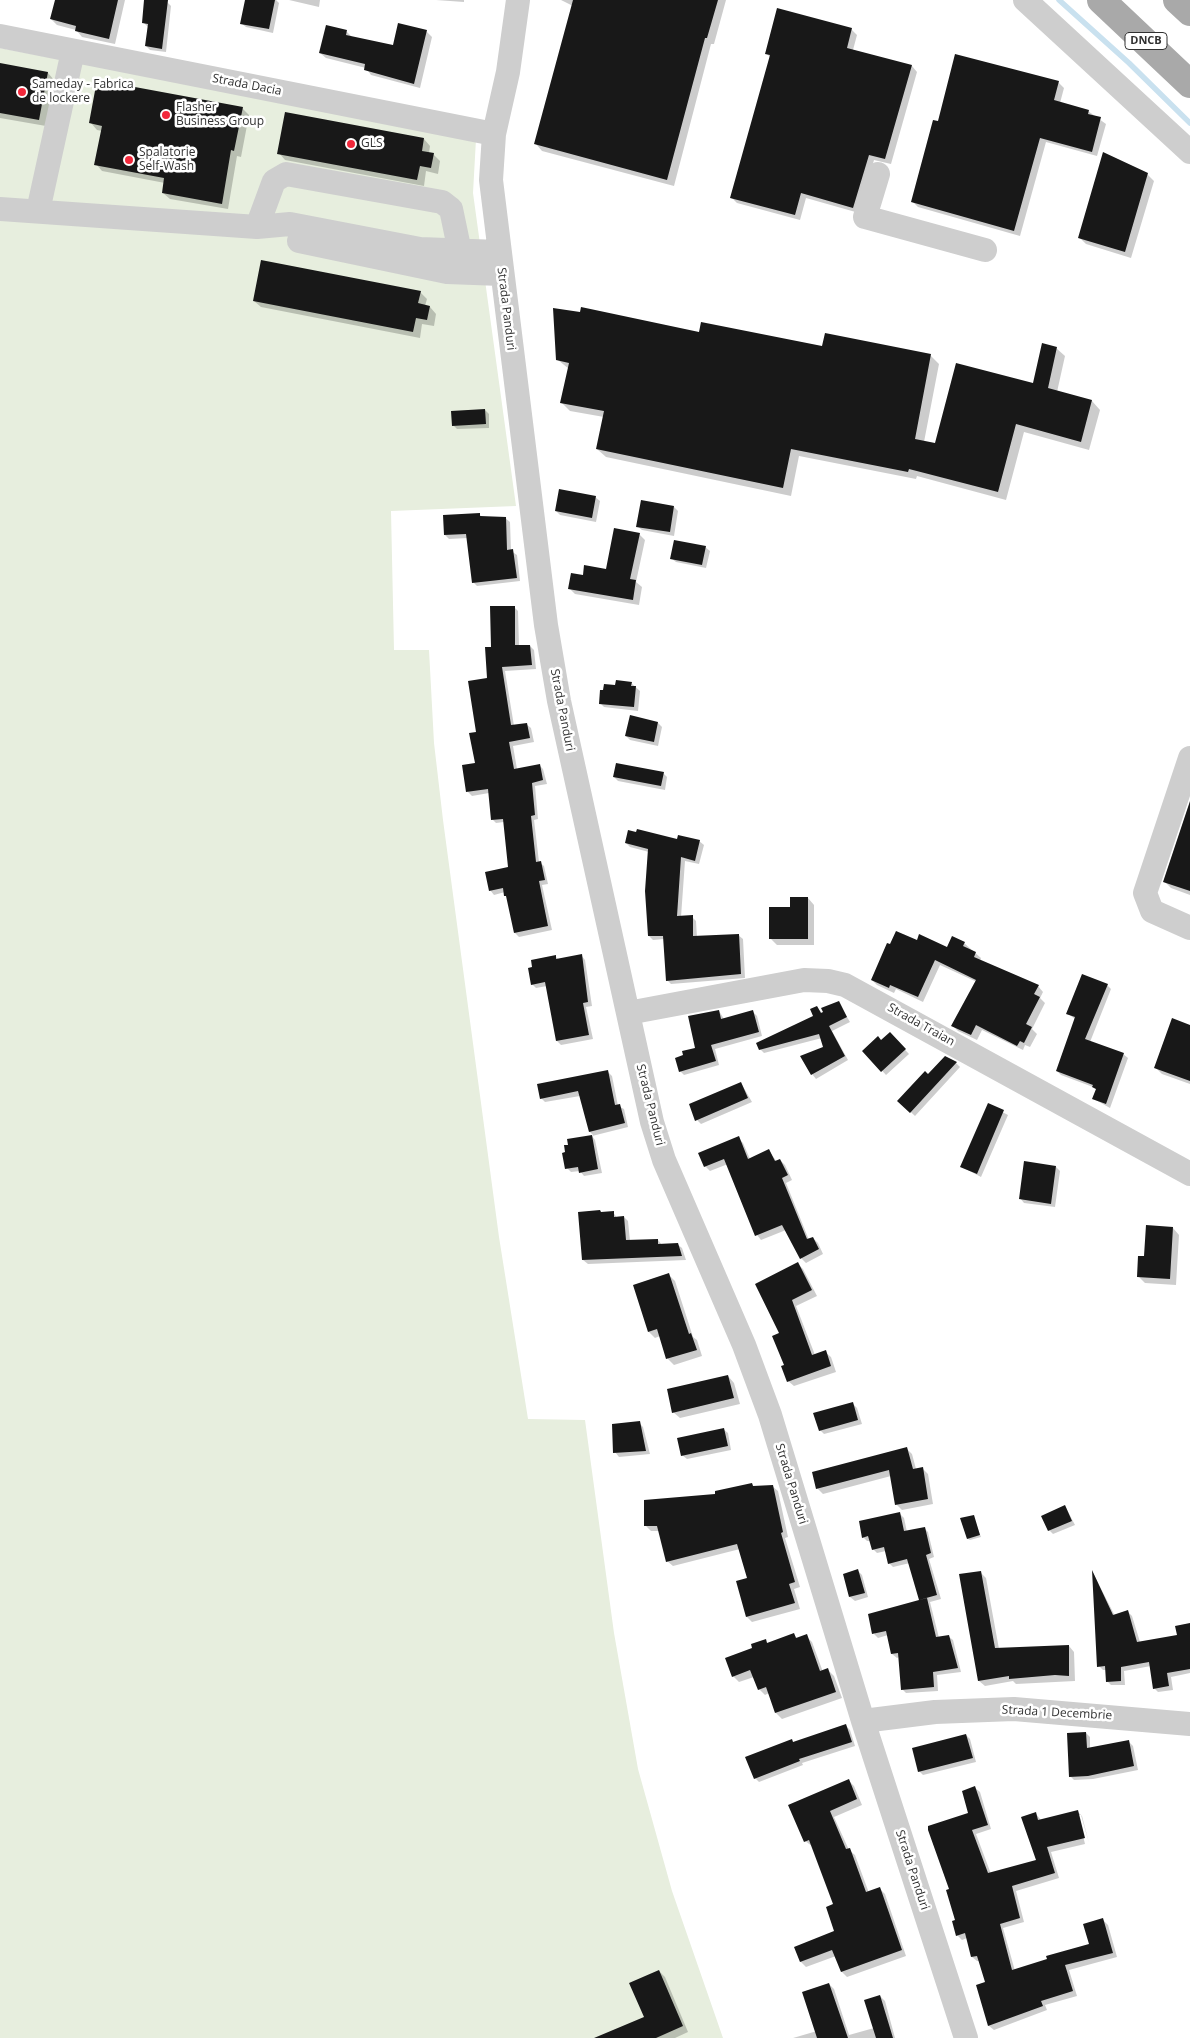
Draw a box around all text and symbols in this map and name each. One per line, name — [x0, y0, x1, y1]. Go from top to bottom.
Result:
road number: DNCB — [1125, 32, 1167, 49]
street label: Strada Dacia — [211, 71, 283, 99]
place label: Sameday - Fabrica de lockere — [32, 78, 134, 106]
marker: Sameday - Fabrica de lockere — [16, 86, 28, 98]
place label: Flasher Business Group — [176, 101, 264, 129]
marker: Flasher Business Group — [160, 109, 172, 121]
place label: GLS — [361, 137, 383, 151]
marker: GLS — [345, 138, 357, 150]
place label: Spalatorie Self-Wash — [139, 146, 195, 174]
marker: Spalatorie Self-Wash — [123, 154, 135, 166]
street label: Strada Panduri — [494, 267, 518, 351]
street label: Strada Panduri — [547, 668, 577, 752]
street label: Strada Traian — [885, 1001, 957, 1049]
street label: Strada Panduri — [633, 1063, 667, 1147]
street label: Strada Panduri — [772, 1442, 810, 1526]
street label: Strada 1 Decembrie — [1001, 1703, 1113, 1723]
street label: Strada Panduri — [892, 1828, 932, 1912]

